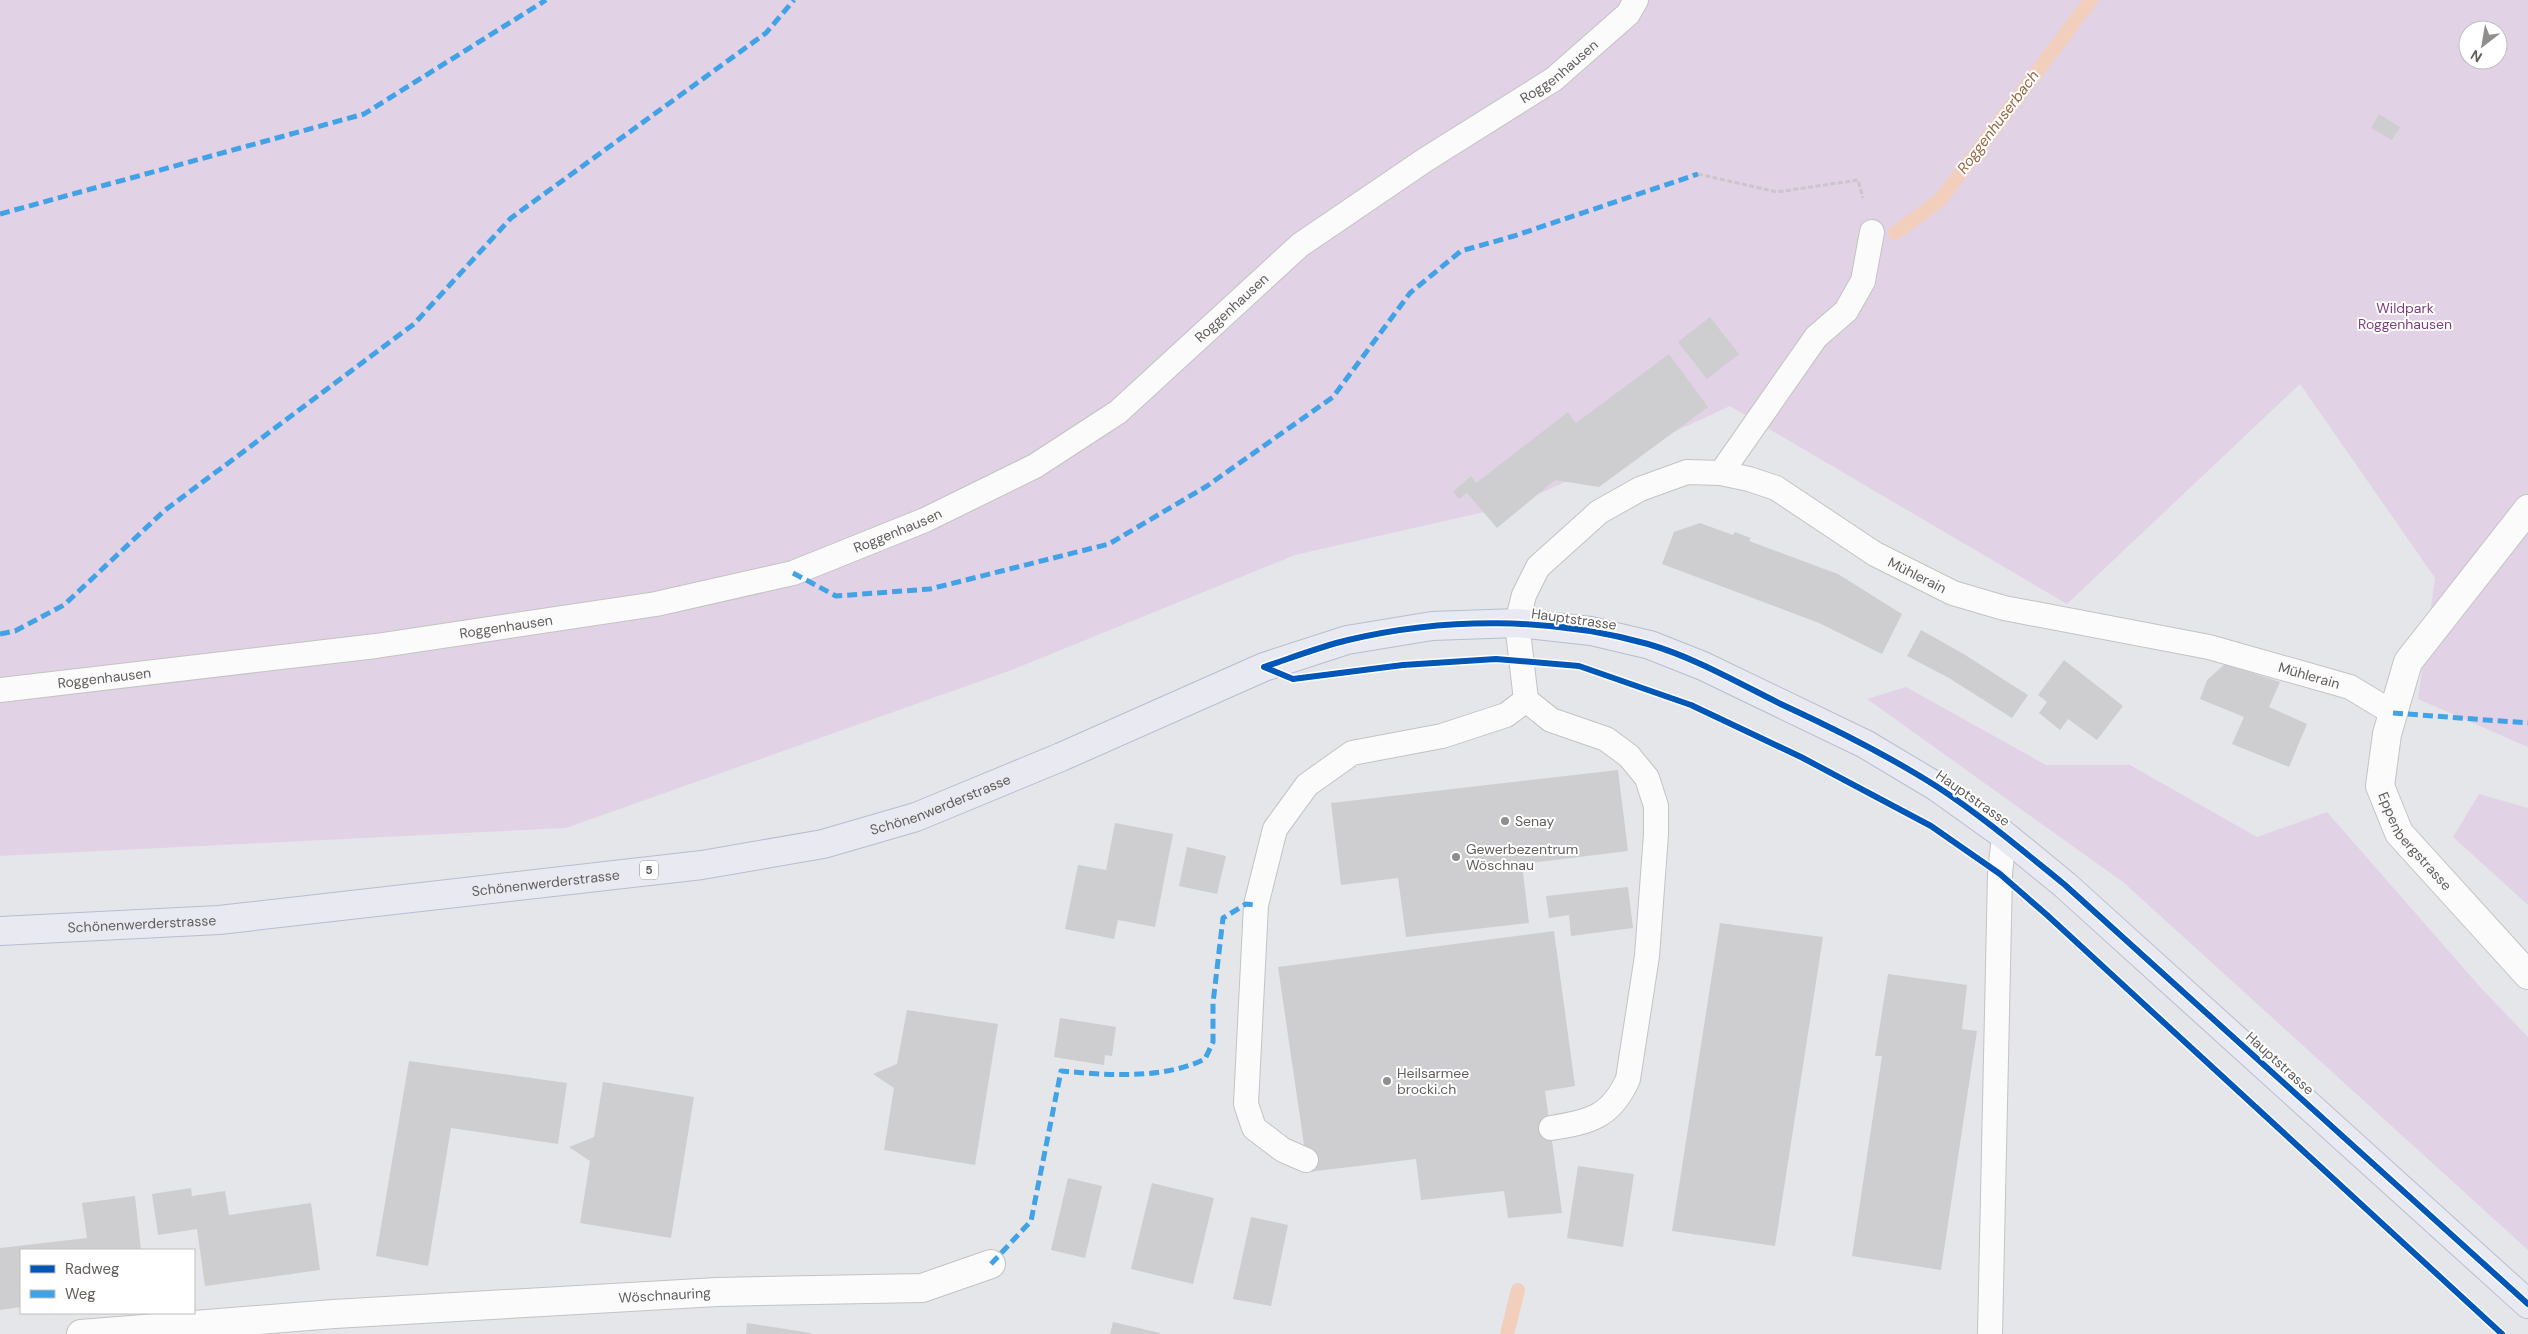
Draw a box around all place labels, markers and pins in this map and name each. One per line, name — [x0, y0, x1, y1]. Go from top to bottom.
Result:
place label: Senay — [1515, 812, 1555, 830]
marker: Senay — [1499, 815, 1511, 827]
place label: Gewerbezentrum Wöschnau — [1466, 840, 1578, 874]
marker: Gewerbezentrum Wöschnau — [1450, 851, 1462, 863]
place label: Heilsarmee brocki.ch — [1397, 1064, 1469, 1098]
marker: Heilsarmee brocki.ch — [1381, 1075, 1393, 1087]

